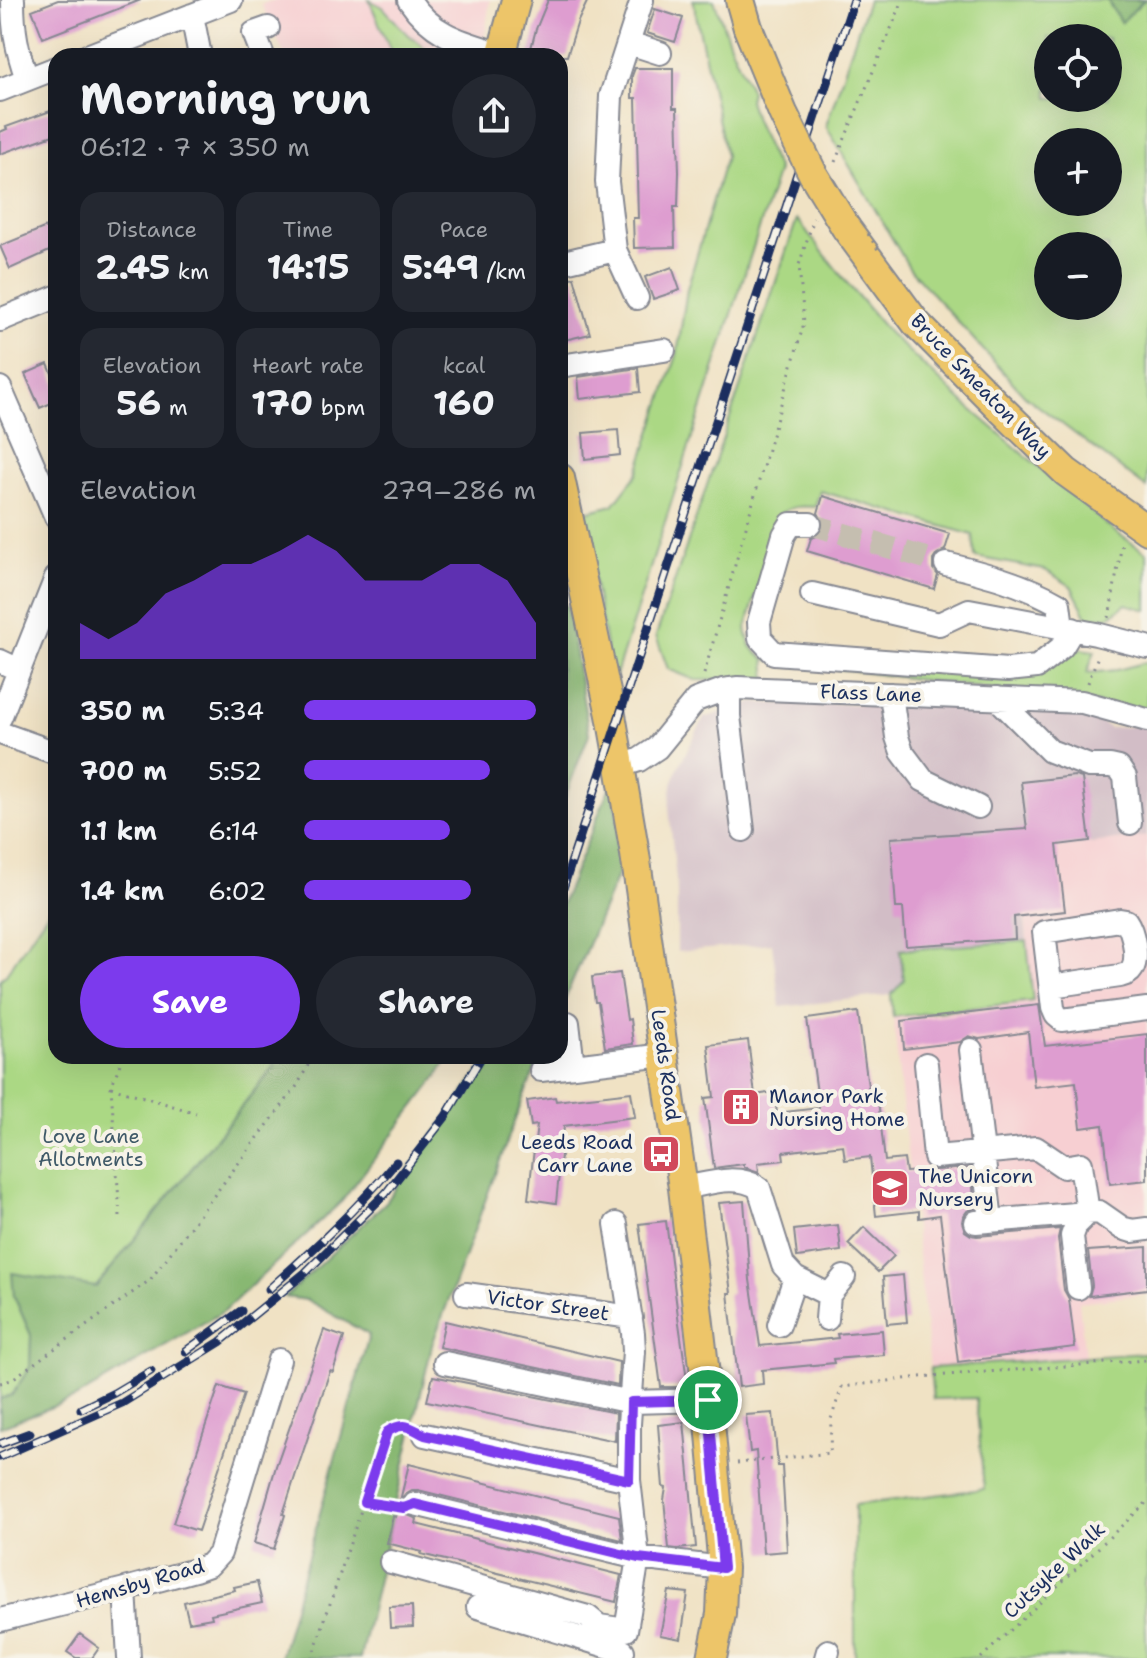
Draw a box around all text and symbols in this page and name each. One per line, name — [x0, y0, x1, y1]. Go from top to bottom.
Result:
map controls — [1034, 24, 1122, 320]
button: locate — [1034, 24, 1122, 112]
text: Morning run — [80, 69, 371, 128]
button: share — [452, 74, 536, 158]
button: + — [1034, 128, 1122, 216]
text: 06:12 · 7 × 350 m — [80, 129, 310, 164]
text: Distance — [107, 215, 197, 244]
text: Time — [283, 215, 333, 244]
text: Pace — [440, 215, 488, 244]
button: − — [1034, 232, 1122, 320]
text: 2.45 — [95, 244, 170, 290]
text: 14:15 — [267, 244, 349, 290]
text: 5:49 — [402, 244, 479, 290]
text: km — [170, 257, 209, 286]
text: /km — [479, 257, 526, 286]
street label: Bruce Smeaton Way — [905, 308, 1057, 464]
text: Elevation — [103, 351, 201, 380]
text: Heart rate — [252, 351, 364, 380]
text: kcal — [443, 351, 485, 380]
text: 56 — [116, 380, 161, 426]
text: 170 — [251, 380, 313, 426]
text: 160 — [433, 380, 495, 426]
text: m — [161, 393, 188, 422]
text: bpm — [313, 393, 365, 422]
text: Elevation — [80, 472, 196, 507]
text: 279–286 m — [382, 472, 536, 507]
street label: Flass Lane — [820, 678, 922, 708]
text: 350 m — [80, 693, 165, 728]
text: 5:34 — [208, 693, 264, 728]
text: 700 m — [80, 753, 167, 788]
text: 5:52 — [208, 753, 262, 788]
text: 1.1 km — [80, 813, 157, 848]
text: 6:14 — [208, 813, 258, 848]
text: 1.4 km — [80, 873, 164, 908]
text: 6:02 — [208, 873, 266, 908]
button: Save — [80, 956, 300, 1048]
button: Share — [316, 956, 536, 1048]
street label: Leeds Road — [645, 1008, 687, 1123]
place label: Manor Park Nursing Home — [769, 1083, 905, 1132]
building icon: Manor Park Nursing Home — [720, 1086, 762, 1128]
park label: Love Lane Allotments — [38, 1123, 144, 1172]
place label: Leeds Road Carr Lane — [521, 1129, 633, 1178]
bus stop icon: Leeds Road Carr Lane — [640, 1133, 682, 1175]
place label: The Unicorn Nursery — [918, 1163, 1033, 1212]
school or university icon: The Unicorn Nursery — [869, 1167, 911, 1209]
street label: Victor Street — [485, 1284, 611, 1326]
pin — [674, 1366, 742, 1434]
icon: arrive — [686, 1378, 730, 1422]
street label: Cutsyke Walk — [998, 1516, 1110, 1624]
street label: Hemsby Road — [73, 1552, 208, 1614]

